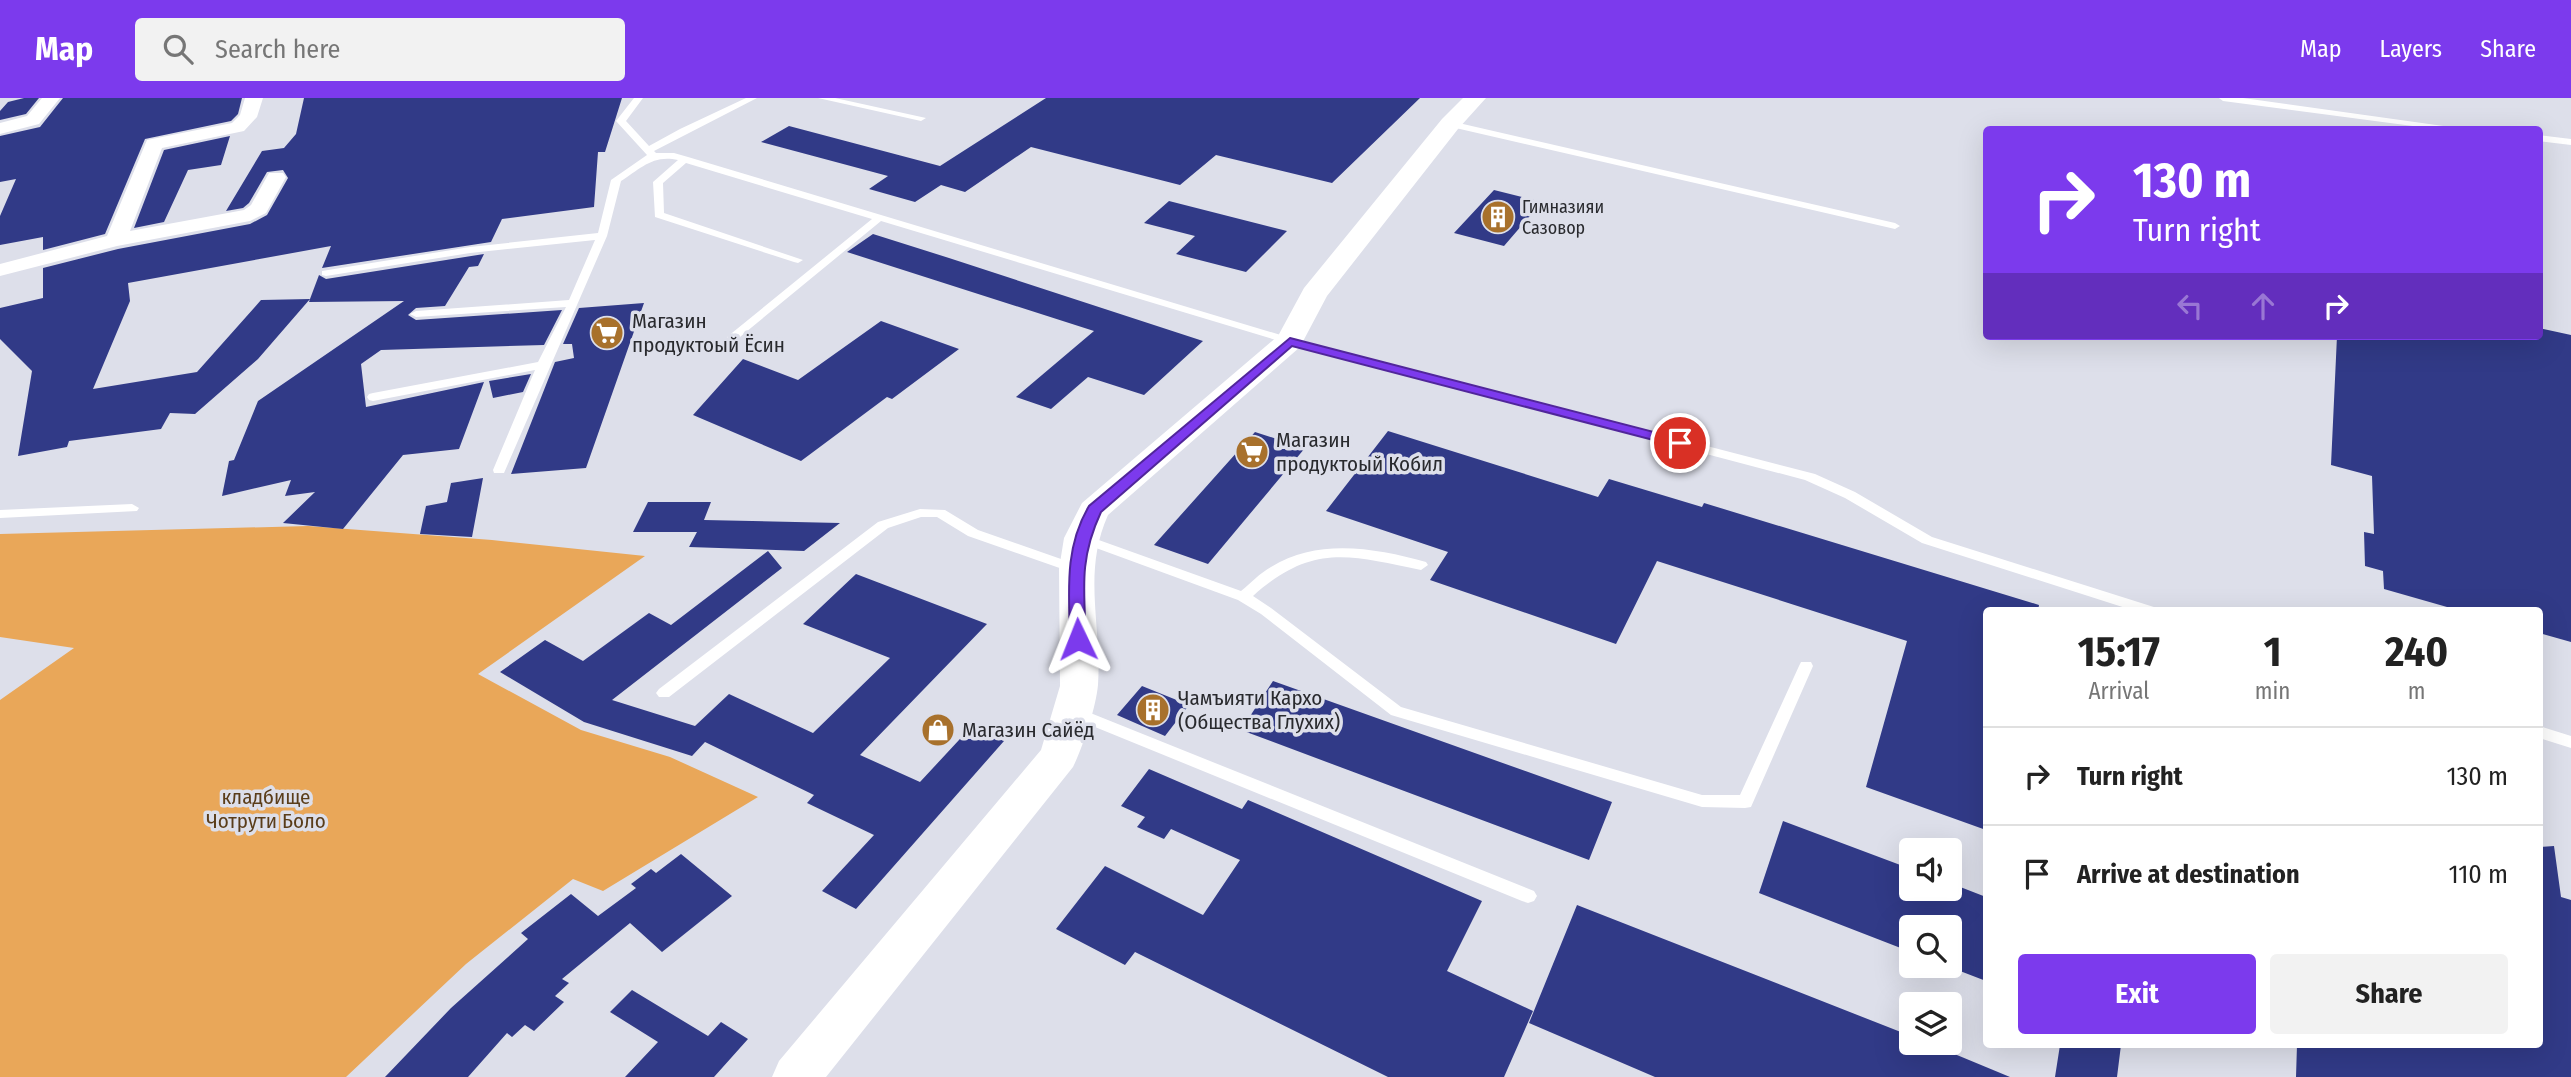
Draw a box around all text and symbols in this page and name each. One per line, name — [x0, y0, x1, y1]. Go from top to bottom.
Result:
search box — [135, 18, 625, 81]
text: Map — [35, 29, 93, 69]
icon: search — [159, 30, 197, 68]
text: Search here — [215, 34, 340, 65]
text: Map — [2300, 35, 2342, 63]
text: Layers — [2380, 35, 2442, 63]
text: Share — [2480, 35, 2536, 63]
text: 130 m — [2133, 151, 2251, 210]
icon: right — [2018, 154, 2109, 245]
place label: Гимназияи Сазовор — [1522, 196, 1604, 239]
building icon: Гимназияи Сазовор — [1479, 198, 1517, 236]
text: Turn right — [2133, 211, 2260, 249]
icon: left — [2171, 287, 2209, 325]
icon: ahead — [2244, 287, 2282, 325]
icon: right — [2317, 287, 2355, 325]
place label: Магазин продуктоый Ёсин — [632, 308, 785, 358]
supermarket icon: Магазин продуктоый Ёсин — [588, 314, 626, 352]
pin — [1650, 413, 1710, 473]
icon: arrive — [1661, 424, 1699, 462]
place label: Магазин продуктоый Кобил — [1276, 427, 1443, 477]
supermarket icon: Магазин продуктоый Кобил — [1233, 433, 1271, 471]
position arrow — [1041, 602, 1115, 676]
text: 15:17 — [2078, 627, 2160, 677]
text: 1 — [2264, 627, 2281, 677]
text: 240 — [2385, 627, 2448, 677]
text: Arrival — [2088, 677, 2149, 705]
text: min — [2255, 677, 2290, 705]
text: m — [2408, 677, 2426, 705]
place label: Чамъияти Кархо (Общества Глухих) — [1178, 685, 1340, 735]
building icon: Чамъияти Кархо (Общества Глухих) — [1134, 691, 1172, 729]
shop icon: Магазин Сайёд — [919, 711, 957, 749]
place label: Магазин Сайёд — [962, 717, 1094, 743]
icon: right — [2018, 757, 2056, 795]
text: Turn right — [2077, 761, 2183, 792]
text: 130 m — [2446, 761, 2508, 792]
park label: кладбище Чотрути Боло — [206, 784, 326, 834]
map controls — [1899, 838, 1962, 1055]
button: sound — [1899, 838, 1962, 901]
icon: arrive — [2018, 855, 2056, 893]
text: Arrive at destination — [2077, 859, 2300, 890]
text: 110 m — [2448, 859, 2508, 890]
button: search — [1899, 915, 1962, 978]
button: Exit — [2018, 954, 2256, 1034]
button: Share — [2270, 954, 2508, 1034]
button: layers — [1899, 992, 1962, 1055]

